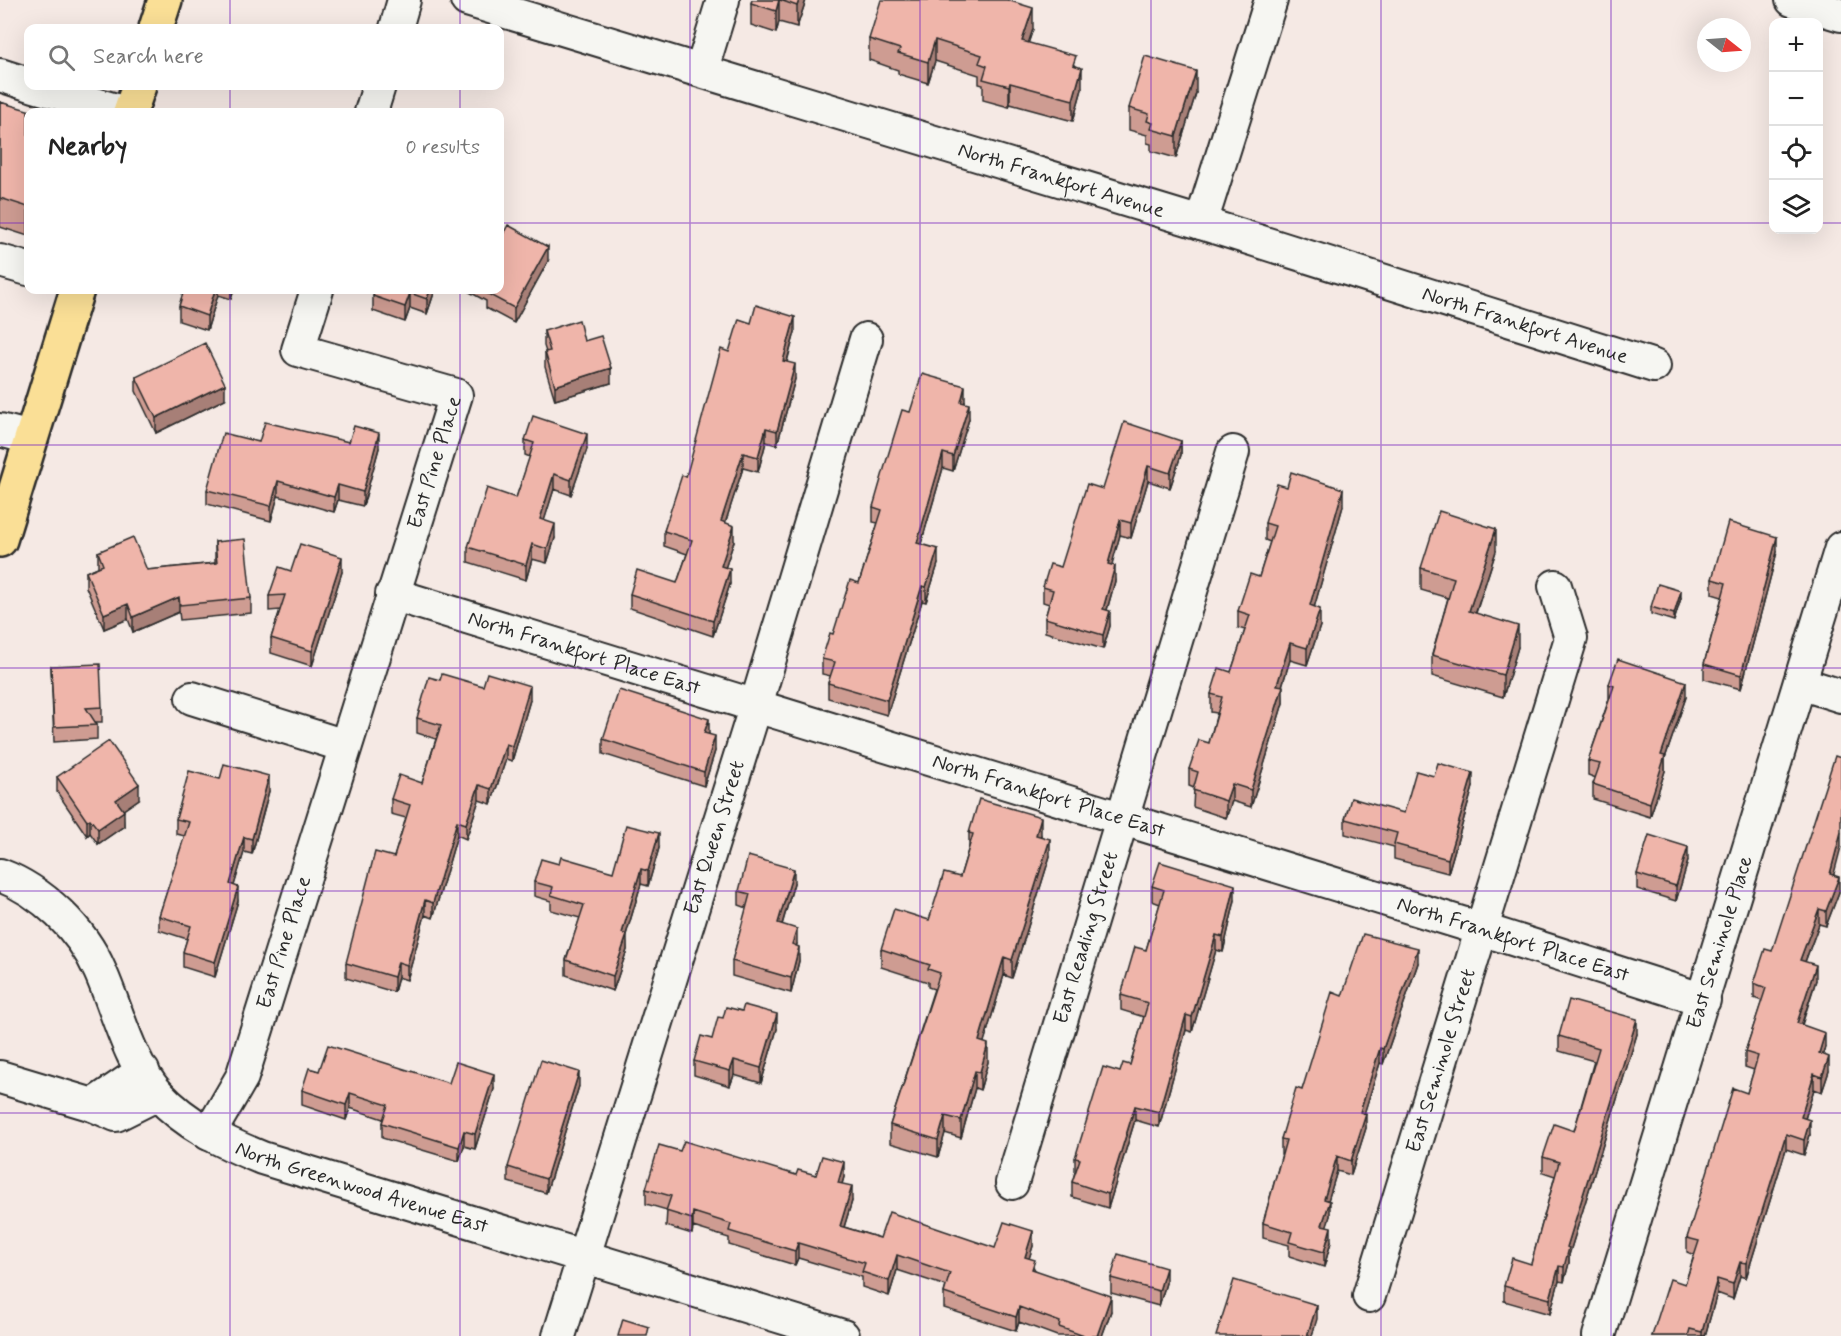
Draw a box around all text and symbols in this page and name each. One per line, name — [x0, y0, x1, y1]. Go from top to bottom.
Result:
north arrow — [1697, 18, 1751, 72]
map controls — [1769, 18, 1823, 234]
button: + — [1769, 18, 1823, 72]
search box — [24, 24, 504, 90]
icon: search — [45, 41, 78, 74]
text: Search here — [93, 43, 204, 71]
button: − — [1769, 72, 1823, 126]
button: locate — [1769, 126, 1823, 180]
text: Nearby — [48, 130, 127, 164]
text: 0 results — [406, 134, 480, 161]
street label: North Frankfort Avenue — [954, 136, 1168, 225]
button: layers — [1769, 180, 1823, 234]
street label: North Frankfort Avenue — [1419, 280, 1632, 371]
street label: East Pine Place — [401, 392, 469, 532]
street label: North Frankfort Place East — [464, 604, 704, 702]
street label: North Frankfort Place East — [929, 747, 1169, 845]
street label: East Queen Street — [677, 757, 752, 918]
street label: East Reading Street — [1047, 848, 1125, 1028]
street label: East Seminole Place — [1680, 852, 1760, 1032]
street label: East Pine Place — [250, 872, 318, 1012]
street label: North Frankfort Place East — [1393, 890, 1633, 989]
street label: East Seminole Street — [1400, 965, 1483, 1156]
street label: North Greenwood Avenue East — [231, 1134, 492, 1241]

